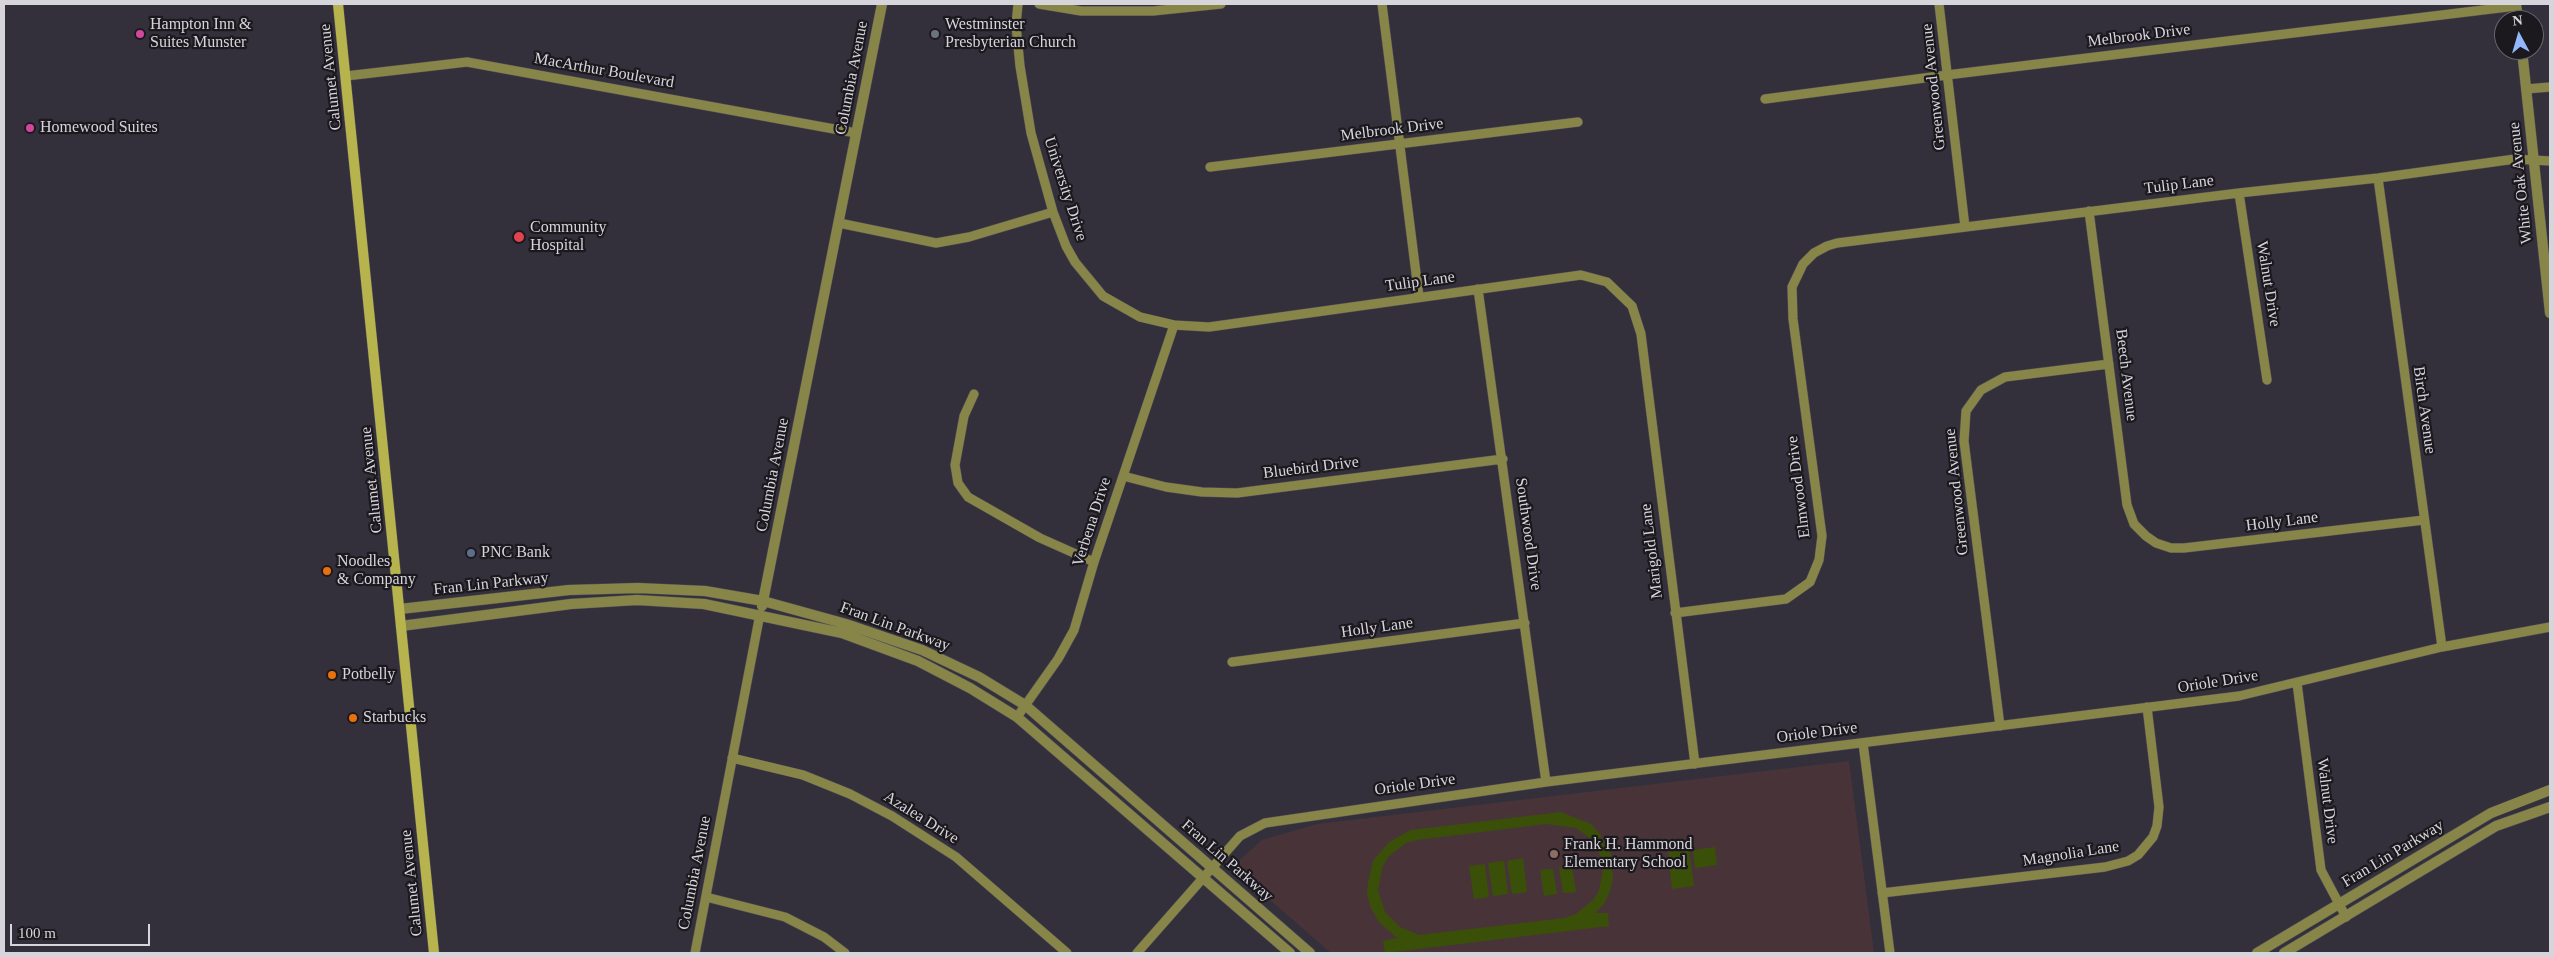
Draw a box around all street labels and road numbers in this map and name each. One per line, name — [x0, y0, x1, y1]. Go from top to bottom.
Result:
street label: Columbia Avenue — [832, 19, 872, 137]
street label: Melbrook Drive — [2086, 20, 2192, 52]
street label: Calumet Avenue — [316, 23, 346, 131]
street label: Greenwood Avenue — [1918, 23, 1950, 151]
street label: MacArthur Boulevard — [533, 49, 675, 93]
street label: Melbrook Drive — [1339, 114, 1445, 146]
street label: White Oak Avenue — [2505, 121, 2537, 245]
street label: University Drive — [1039, 135, 1091, 243]
street label: Tulip Lane — [2143, 171, 2215, 199]
street label: Walnut Drive — [2252, 240, 2284, 328]
street label: Tulip Lane — [1384, 268, 1456, 296]
street label: Beech Avenue — [2111, 328, 2141, 422]
street label: Birch Avenue — [2408, 365, 2440, 455]
street label: Columbia Avenue — [753, 416, 793, 534]
street label: Calumet Avenue — [357, 426, 387, 534]
street label: Greenwood Avenue — [1941, 428, 1973, 556]
street label: Elmwood Drive — [1783, 435, 1815, 539]
street label: Bluebird Drive — [1262, 453, 1360, 483]
street label: Verbena Drive — [1069, 475, 1115, 569]
street label: Southwood Drive — [1511, 477, 1545, 591]
street label: Marigold Lane — [1637, 502, 1667, 600]
street label: Holly Lane — [2245, 508, 2319, 536]
street label: Fran Lin Parkway — [433, 568, 549, 600]
street label: Fran Lin Parkway — [837, 598, 953, 656]
street label: Holly Lane — [1340, 613, 1414, 643]
street label: Oriole Drive — [2176, 666, 2260, 698]
street label: Oriole Drive — [1775, 719, 1859, 747]
street label: Walnut Drive — [2312, 757, 2342, 845]
street label: Oriole Drive — [1373, 770, 1457, 800]
street label: Azalea Drive — [880, 787, 962, 849]
street label: Columbia Avenue — [675, 814, 715, 932]
street label: Fran Lin Parkway — [1177, 816, 1277, 906]
street label: Fran Lin Parkway — [2339, 816, 2447, 892]
street label: Calumet Avenue — [397, 829, 427, 937]
street label: Magnolia Lane — [2021, 837, 2121, 871]

